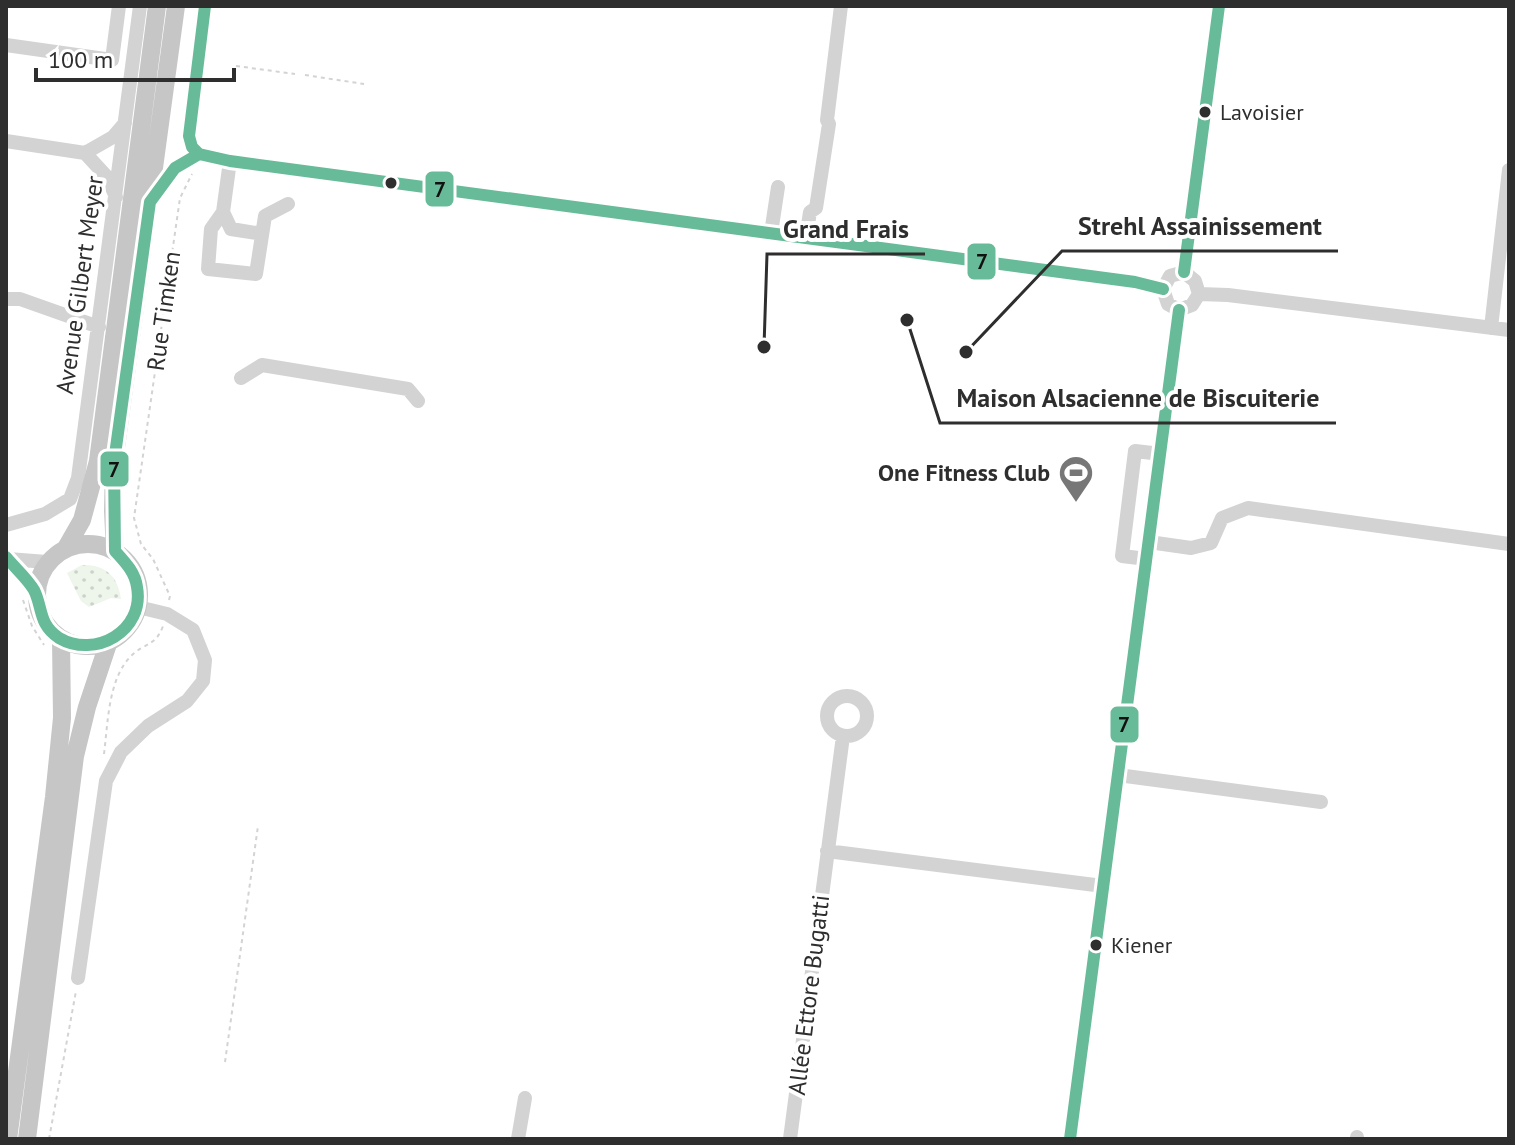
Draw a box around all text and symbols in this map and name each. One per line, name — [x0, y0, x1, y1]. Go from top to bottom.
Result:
scale bar — [36, 32, 234, 82]
text: 100 m — [48, 44, 113, 75]
place label: Lavoisier — [1220, 98, 1304, 126]
marker: Lavoisier — [1197, 104, 1213, 120]
line badge: 7 — [424, 170, 455, 208]
street label: Avenue Gilbert Meyer — [49, 174, 110, 396]
unlabelled marker — [383, 175, 399, 191]
text: 7 — [434, 175, 446, 203]
callout: Strehl Assainissement — [1062, 201, 1338, 251]
callout: Grand Frais — [767, 204, 925, 254]
text: Strehl Assainissement — [1078, 209, 1322, 242]
text: Grand Frais — [783, 212, 909, 245]
line badge: 7 — [966, 242, 997, 281]
text: 7 — [976, 247, 988, 275]
street label: Rue Timken — [140, 249, 187, 373]
callout: Maison Alsacienne de Biscuiterie — [940, 373, 1336, 423]
text: Maison Alsacienne de Biscuiterie — [956, 381, 1320, 414]
line badge: 7 — [99, 450, 130, 488]
sports icon: One Fitness Club — [1057, 454, 1095, 504]
text: 7 — [108, 455, 120, 483]
place label: One Fitness Club — [878, 457, 1050, 488]
line badge: 7 — [1109, 705, 1140, 744]
text: 7 — [1118, 710, 1130, 738]
street label: Allée Ettore Bugatti — [781, 893, 836, 1097]
place label: Kiener — [1111, 931, 1173, 959]
marker: Kiener — [1088, 937, 1104, 953]

